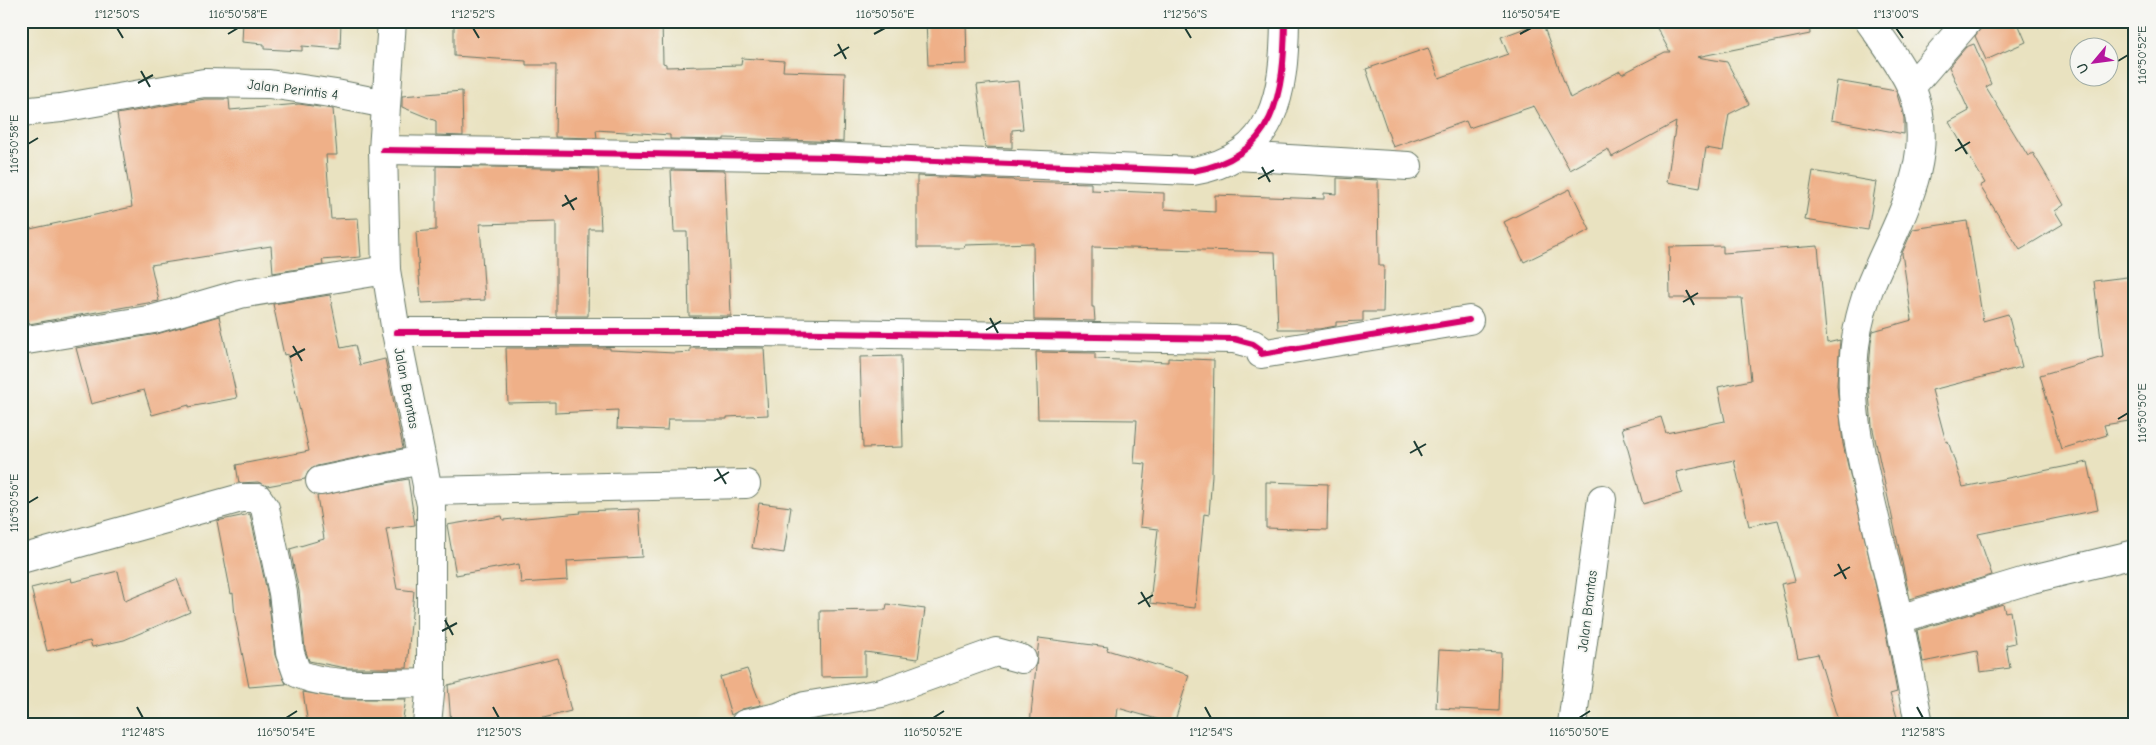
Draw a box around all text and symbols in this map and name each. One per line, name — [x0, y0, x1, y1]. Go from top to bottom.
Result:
text: 1°12'50"S — [95, 7, 140, 21]
text: 116°50'58"E — [209, 7, 267, 21]
text: 1°12'52"S — [451, 7, 495, 21]
text: 116°50'56"E — [856, 7, 914, 21]
text: 1°12'56"S — [1163, 7, 1207, 21]
text: 116°50'54"E — [1502, 7, 1560, 21]
text: 1°13'00"S — [1873, 7, 1919, 21]
text: 116°50'52"E — [2135, 26, 2149, 84]
north arrow — [2068, 38, 2118, 88]
text: U — [2073, 60, 2093, 76]
street label: Jalan Perintis 4 — [246, 75, 340, 104]
text: 116°50'58"E — [7, 115, 21, 173]
street label: Jalan Brantas — [390, 346, 423, 430]
text: 116°50'50"E — [2135, 383, 2149, 443]
text: 116°50'56"E — [7, 474, 21, 532]
street label: Jalan Brantas — [1574, 569, 1601, 653]
text: 1°12'48"S — [121, 725, 165, 739]
text: 116°50'54"E — [257, 725, 315, 739]
text: 1°12'50"S — [477, 725, 522, 739]
text: 116°50'52"E — [904, 725, 962, 739]
text: 1°12'54"S — [1189, 725, 1233, 739]
text: 116°50'50"E — [1549, 725, 1609, 739]
text: 1°12'58"S — [1901, 725, 1945, 739]

